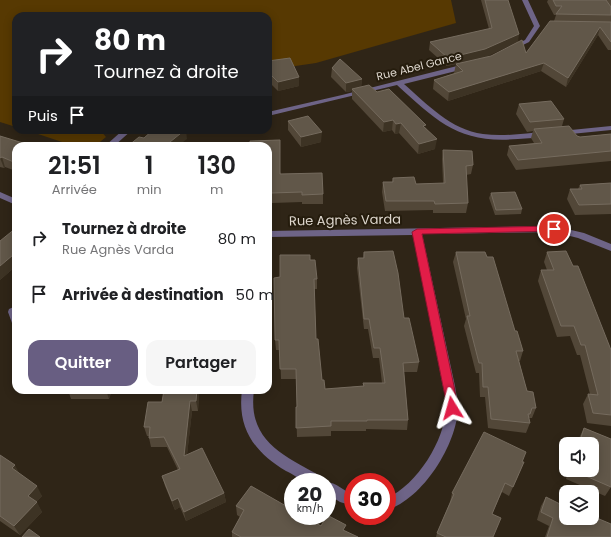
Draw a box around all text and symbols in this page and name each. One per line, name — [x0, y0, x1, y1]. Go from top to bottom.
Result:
text: 80 m — [94, 21, 166, 60]
icon: right — [28, 28, 80, 80]
street label: Rue Abel Gance — [375, 48, 463, 84]
text: Tournez à droite — [94, 59, 239, 84]
icon: arrive — [66, 104, 88, 126]
text: Puis — [28, 105, 58, 126]
text: 21:51 — [48, 149, 101, 182]
text: 1 — [145, 149, 154, 182]
text: 130 — [198, 149, 236, 182]
text: Arrivée — [52, 180, 97, 199]
text: min — [137, 180, 162, 199]
text: m — [210, 180, 224, 199]
street label: Rue Agnès Varda — [289, 210, 401, 230]
pin — [537, 212, 571, 246]
text: Tournez à droite — [62, 218, 186, 239]
icon: arrive — [543, 218, 565, 240]
icon: right — [28, 227, 50, 249]
text: 80 m — [218, 228, 256, 249]
text: Rue Agnès Varda — [62, 240, 174, 259]
icon: arrive — [28, 283, 50, 305]
text: Arrivée à destination — [62, 284, 224, 305]
text: 50 m — [236, 284, 274, 305]
button: Quitter — [28, 340, 138, 386]
button: Partager — [146, 340, 256, 386]
position arrow — [431, 387, 473, 429]
map controls — [559, 437, 599, 525]
button: sound — [559, 437, 599, 477]
speed limit sign: 30 — [344, 473, 396, 525]
text: 20 — [298, 480, 322, 508]
button: layers — [559, 485, 599, 525]
text: km/h — [297, 501, 323, 516]

